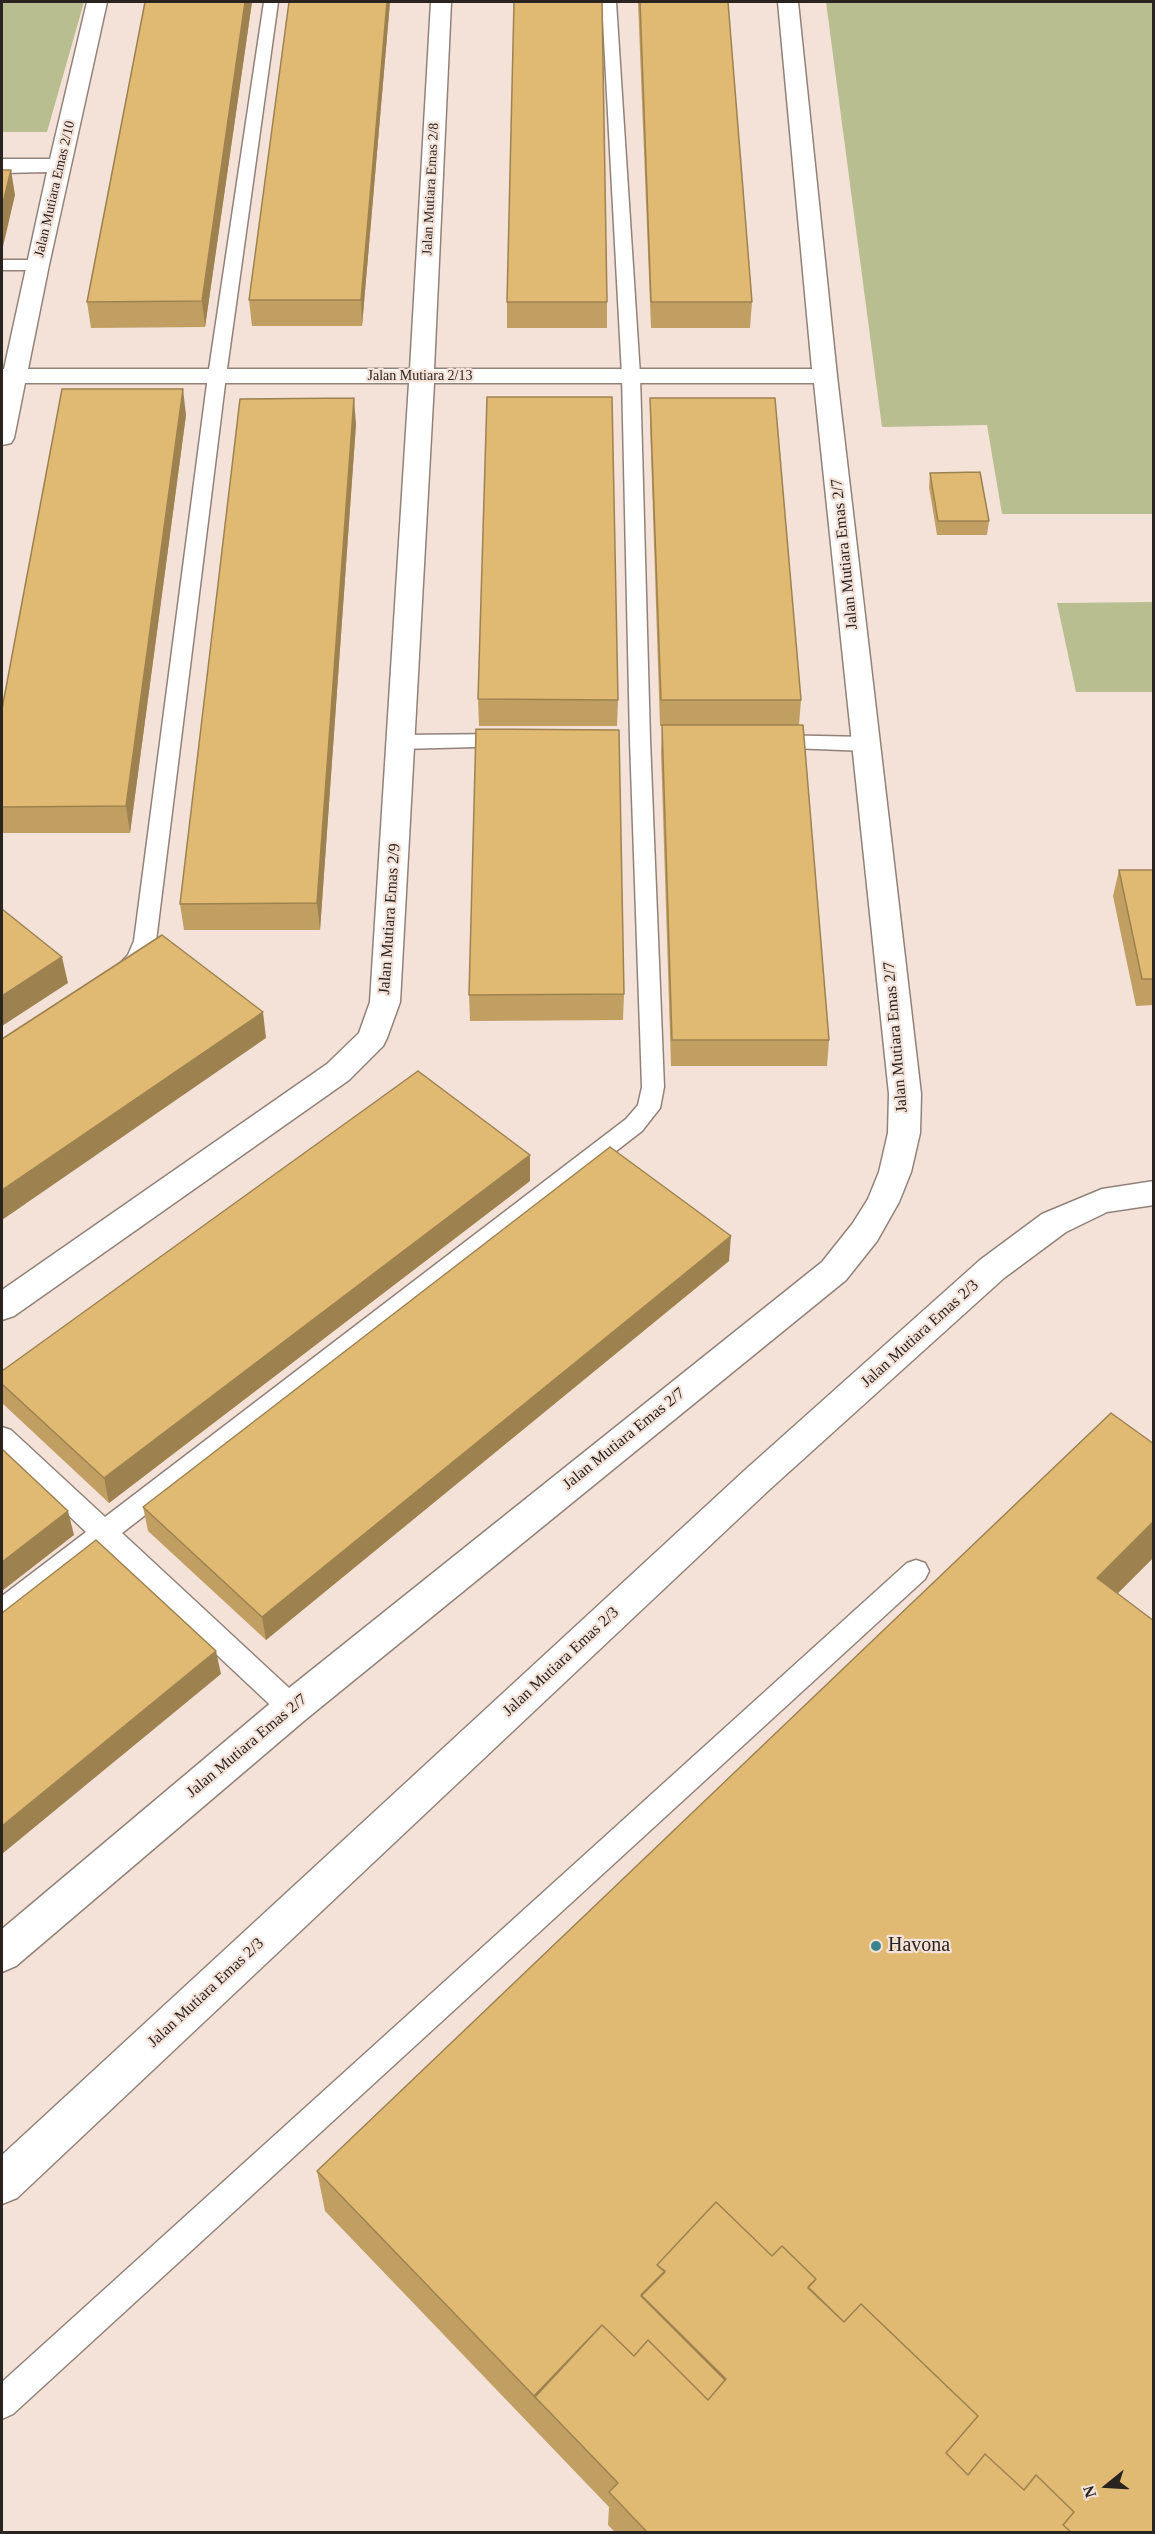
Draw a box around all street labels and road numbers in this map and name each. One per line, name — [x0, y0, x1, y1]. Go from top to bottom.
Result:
street label: Jalan Mutiara Emas 2/10 — [31, 119, 79, 259]
street label: Jalan Mutiara Emas 2/8 — [419, 122, 443, 256]
street label: Jalan Mutiara 2/13 — [368, 368, 472, 384]
street label: Jalan Mutiara Emas 2/7 — [828, 478, 862, 630]
street label: Jalan Mutiara Emas 2/9 — [375, 843, 405, 995]
street label: Jalan Mutiara Emas 2/7 — [880, 961, 912, 1113]
street label: Jalan Mutiara Emas 2/3 — [857, 1276, 983, 1392]
street label: Jalan Mutiara Emas 2/7 — [559, 1384, 689, 1494]
street label: Jalan Mutiara Emas 2/3 — [499, 1603, 623, 1721]
street label: Jalan Mutiara Emas 2/7 — [183, 1690, 311, 1802]
street label: Jalan Mutiara Emas 2/3 — [144, 1934, 268, 2052]

